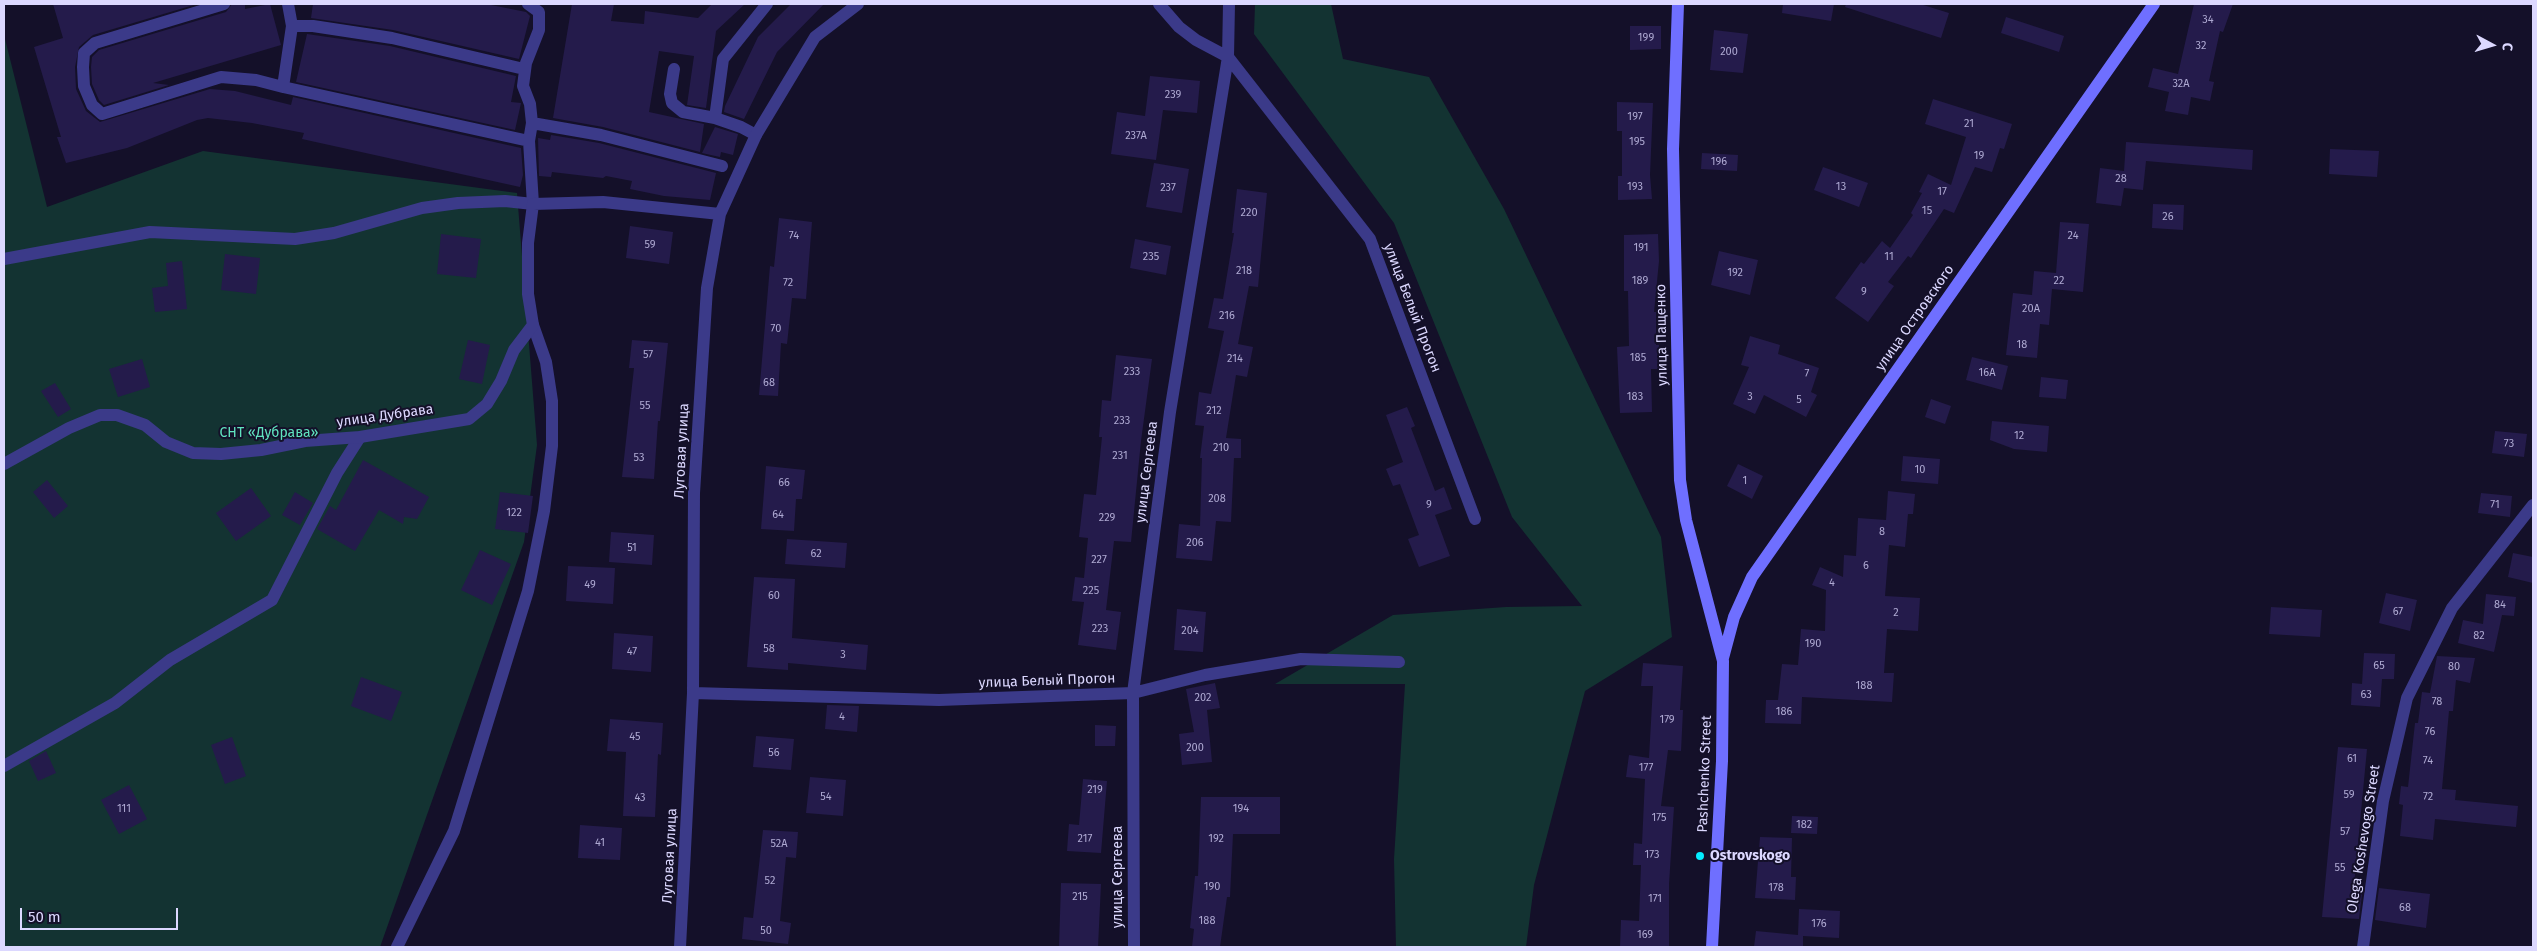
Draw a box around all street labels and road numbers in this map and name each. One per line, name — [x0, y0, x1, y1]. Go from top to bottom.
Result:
street label: улица Белый Прогон — [1380, 241, 1444, 375]
street label: улица Островского — [1872, 262, 1958, 374]
street label: улица Пащенко — [1653, 284, 1671, 386]
street label: улица Дубрава — [336, 401, 434, 431]
street label: Луговая улица — [671, 403, 693, 499]
street label: улица Сергеева — [1132, 420, 1162, 524]
street label: улица Белый Прогон — [978, 670, 1116, 692]
street label: Pashchenko Street — [1695, 715, 1715, 833]
street label: Olega Koshevogo Street — [2344, 764, 2384, 914]
street label: Луговая улица — [659, 808, 681, 904]
street label: улица Сергеева — [1110, 826, 1126, 928]

